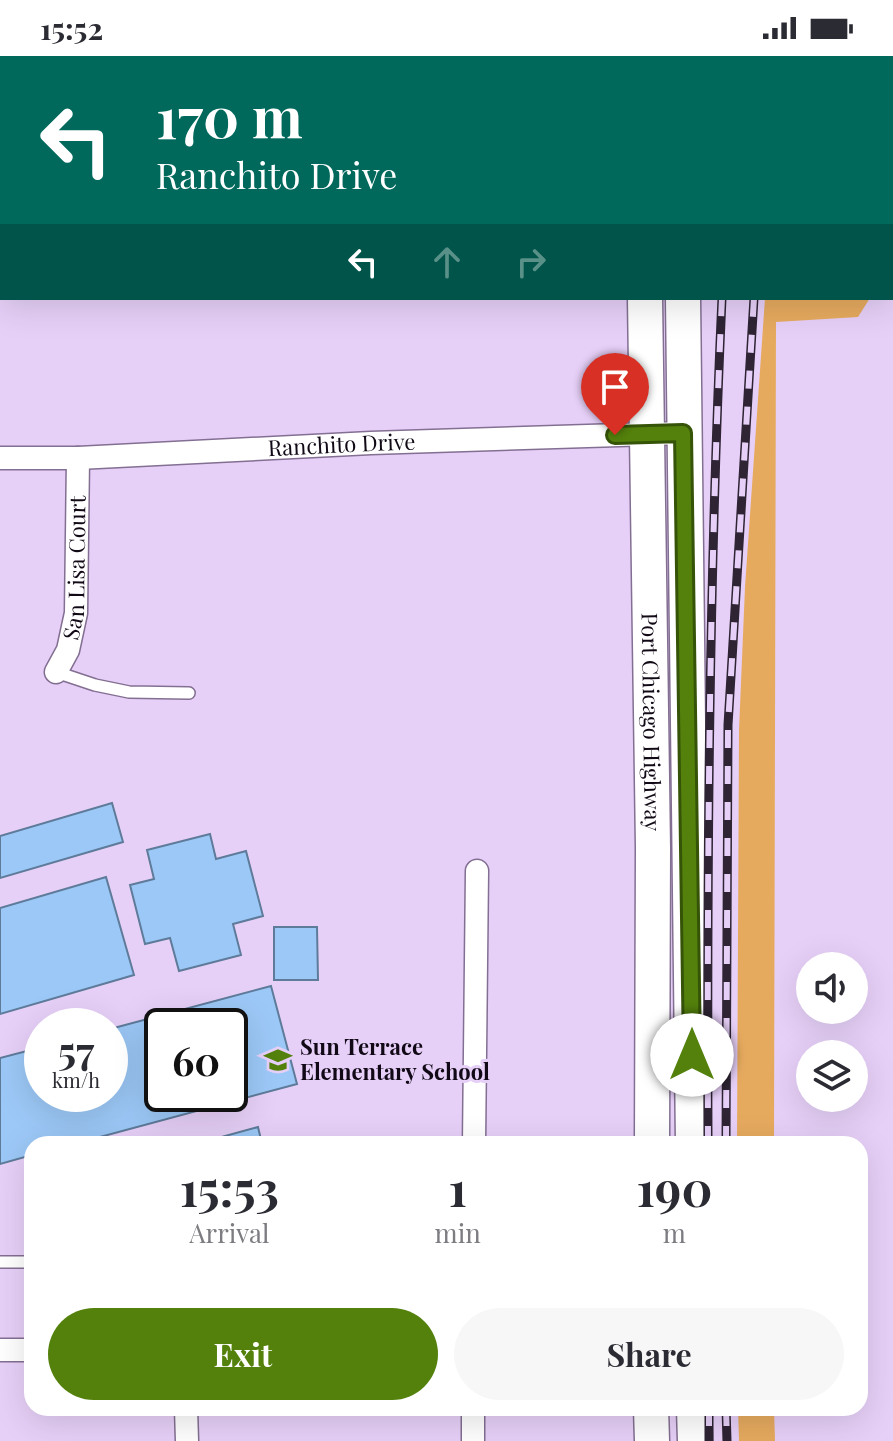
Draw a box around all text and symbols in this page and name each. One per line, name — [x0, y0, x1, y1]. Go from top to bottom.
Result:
text: 15:52 — [40, 8, 103, 48]
text: 170 m — [156, 78, 303, 153]
icon: left — [24, 88, 128, 192]
text: Ranchito Drive — [156, 150, 398, 198]
icon: left — [341, 240, 385, 284]
icon: ahead — [425, 240, 469, 284]
icon: right — [509, 240, 553, 284]
pin — [581, 353, 649, 435]
icon: arrive — [593, 365, 637, 409]
street label: Ranchito Drive — [267, 426, 416, 462]
street label: San Lisa Court — [55, 494, 92, 643]
street label: Port Chicago Highway — [636, 612, 669, 832]
map controls — [796, 952, 868, 1112]
button: sound — [796, 952, 868, 1024]
speed limit sign: 60 — [144, 1008, 248, 1112]
position arrow — [650, 1013, 734, 1097]
text: 57 — [58, 1023, 94, 1076]
place label: Sun Terrace Elementary School — [300, 1031, 490, 1086]
button: layers — [796, 1040, 868, 1112]
school or university icon: Sun Terrace Elementary School — [263, 1045, 293, 1075]
text: km/h — [52, 1066, 100, 1093]
text: 15:53 — [180, 1155, 279, 1219]
text: 1 — [448, 1155, 467, 1219]
text: 190 — [636, 1155, 712, 1219]
text: Arrival — [189, 1215, 269, 1250]
text: min — [435, 1215, 481, 1250]
text: m — [663, 1215, 686, 1250]
button: Exit — [48, 1308, 438, 1400]
button: Share — [454, 1308, 844, 1400]

